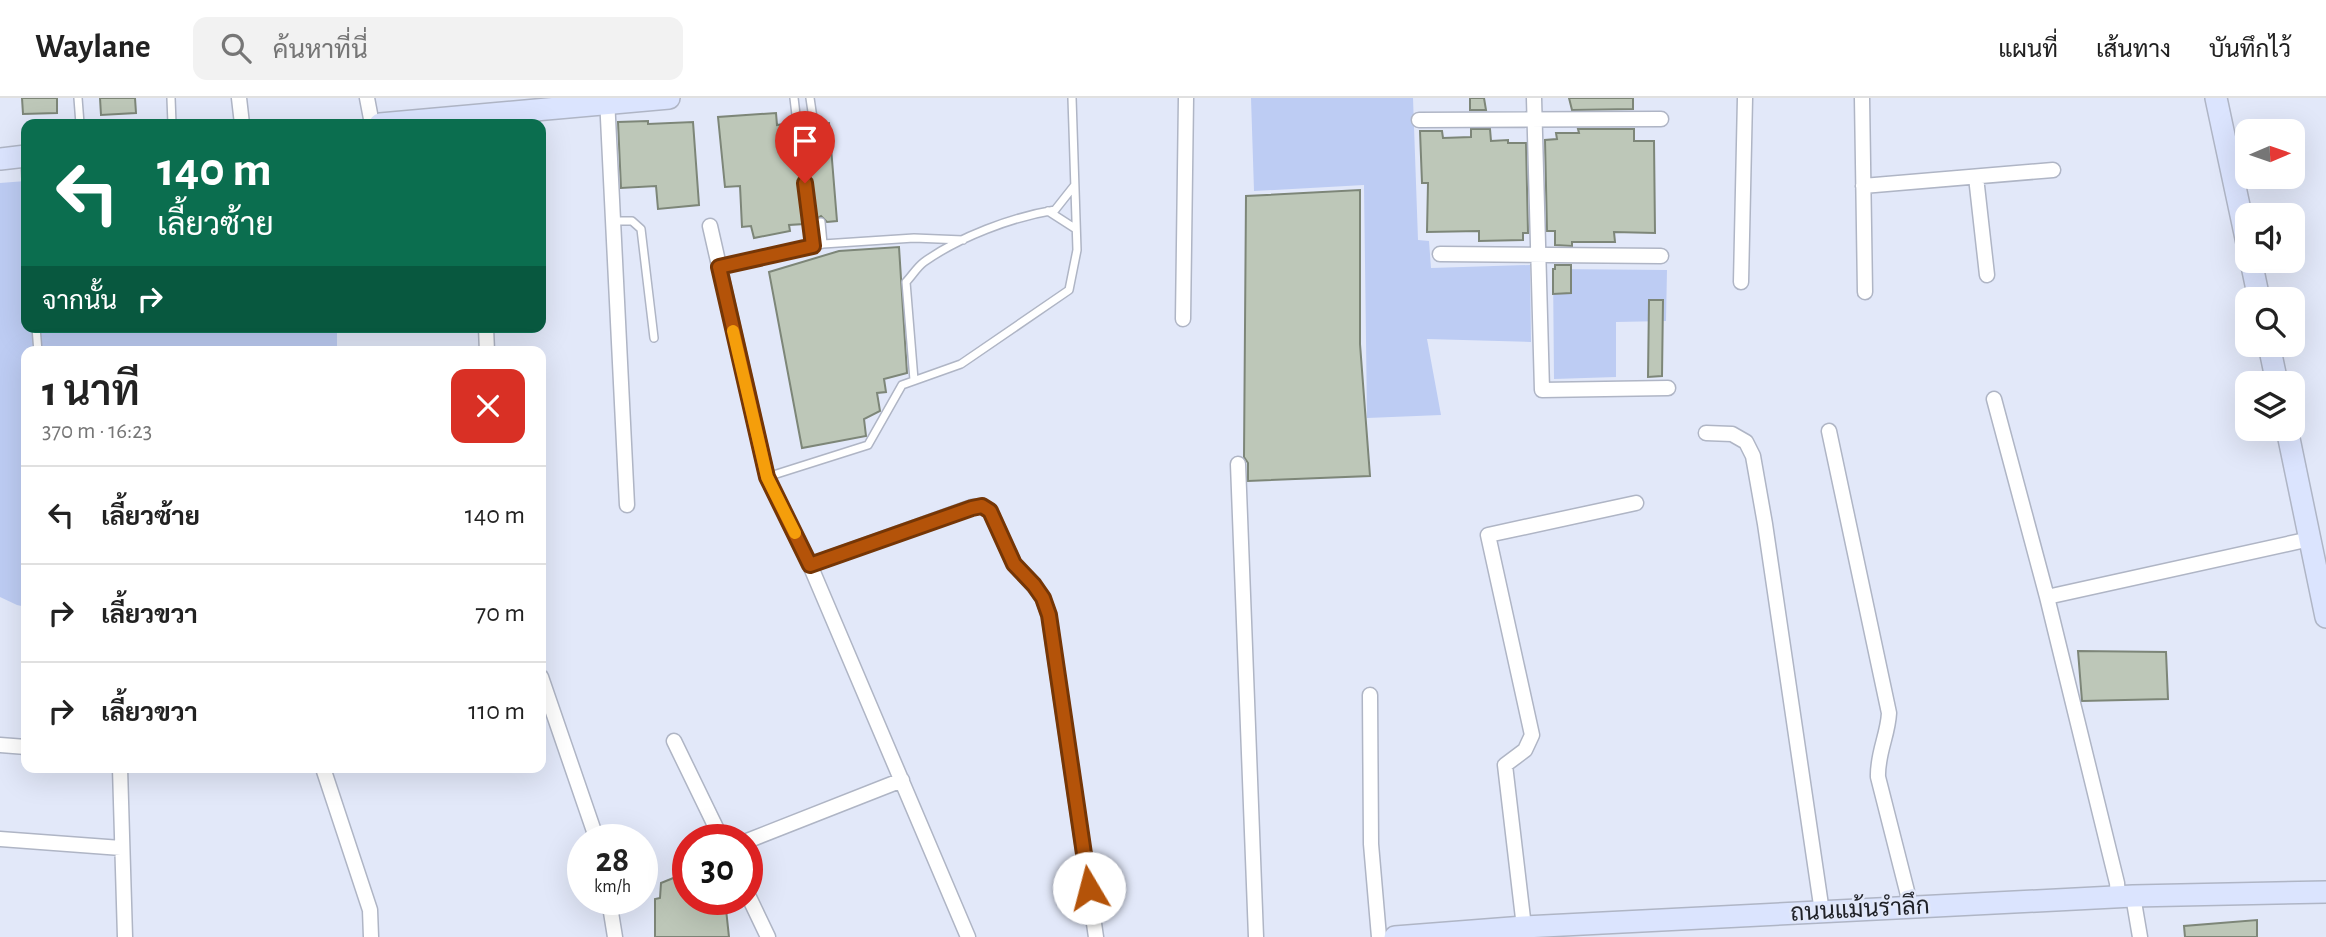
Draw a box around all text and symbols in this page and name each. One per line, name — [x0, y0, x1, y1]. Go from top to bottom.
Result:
search box — [193, 17, 683, 80]
icon: search — [217, 29, 255, 67]
text: Waylane — [35, 31, 151, 64]
text: ค้นหาที่นี่ — [273, 37, 368, 63]
text: แผนที่ — [1998, 38, 2058, 62]
text: เส้นทาง — [2096, 38, 2171, 62]
text: บันทึกไว้ — [2209, 38, 2291, 62]
pin — [775, 111, 835, 183]
north arrow — [2235, 119, 2305, 189]
map controls — [2235, 119, 2305, 441]
icon: arrive — [786, 122, 824, 160]
text: 140 m — [157, 146, 272, 195]
icon: left — [42, 147, 133, 238]
button: sound — [2235, 203, 2305, 273]
text: เลี้ยวซ้าย — [157, 209, 274, 241]
icon: right — [131, 280, 169, 318]
button: search — [2235, 287, 2305, 357]
text: จากนั้น — [42, 288, 117, 314]
button: close — [451, 369, 525, 443]
text: 1 นาที — [42, 371, 140, 413]
button: layers — [2235, 371, 2305, 441]
text: 370 m · 16:23 — [42, 420, 152, 443]
icon: left — [42, 496, 80, 534]
text: 140 m — [465, 502, 525, 528]
text: เลี้ยวซ้าย — [101, 504, 200, 530]
icon: right — [42, 594, 80, 632]
text: 70 m — [475, 600, 525, 626]
text: เลี้ยวขวา — [101, 602, 198, 628]
icon: right — [42, 692, 80, 730]
text: 110 m — [468, 698, 525, 724]
text: เลี้ยวขวา — [101, 700, 198, 726]
speed limit sign: 30 — [672, 824, 763, 915]
text: 28 — [596, 843, 629, 878]
position arrow — [1052, 851, 1126, 925]
text: km/h — [594, 878, 631, 896]
street label: ถนนแม้นรำลึก — [1790, 890, 1930, 926]

